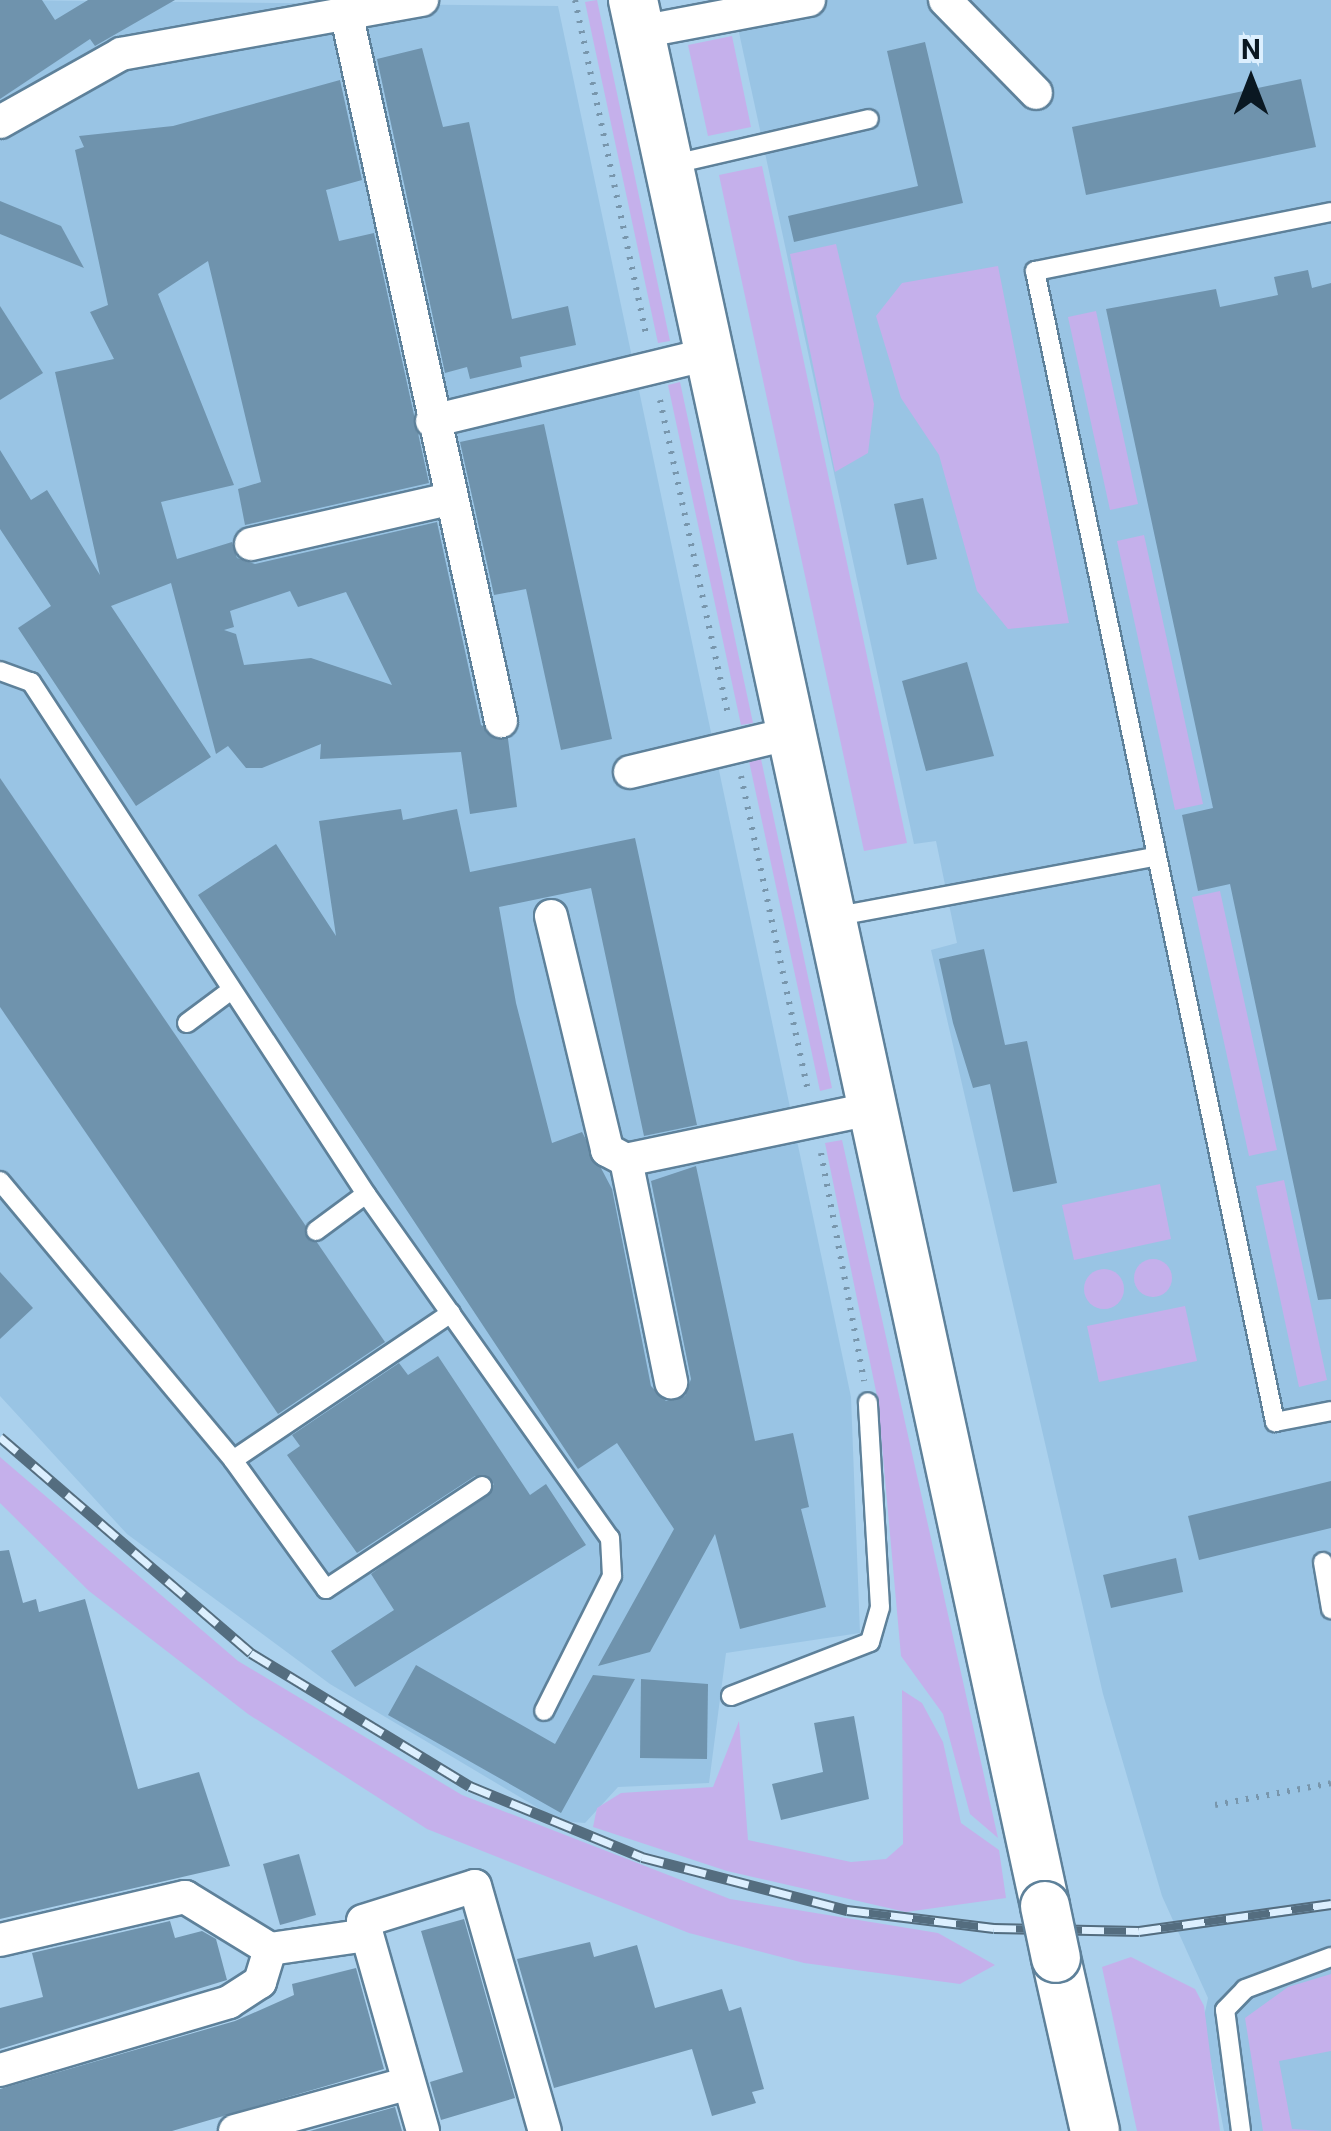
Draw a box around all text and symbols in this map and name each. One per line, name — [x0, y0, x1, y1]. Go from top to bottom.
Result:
north arrow — [1201, 30, 1301, 130]
text: N — [1241, 33, 1261, 66]

